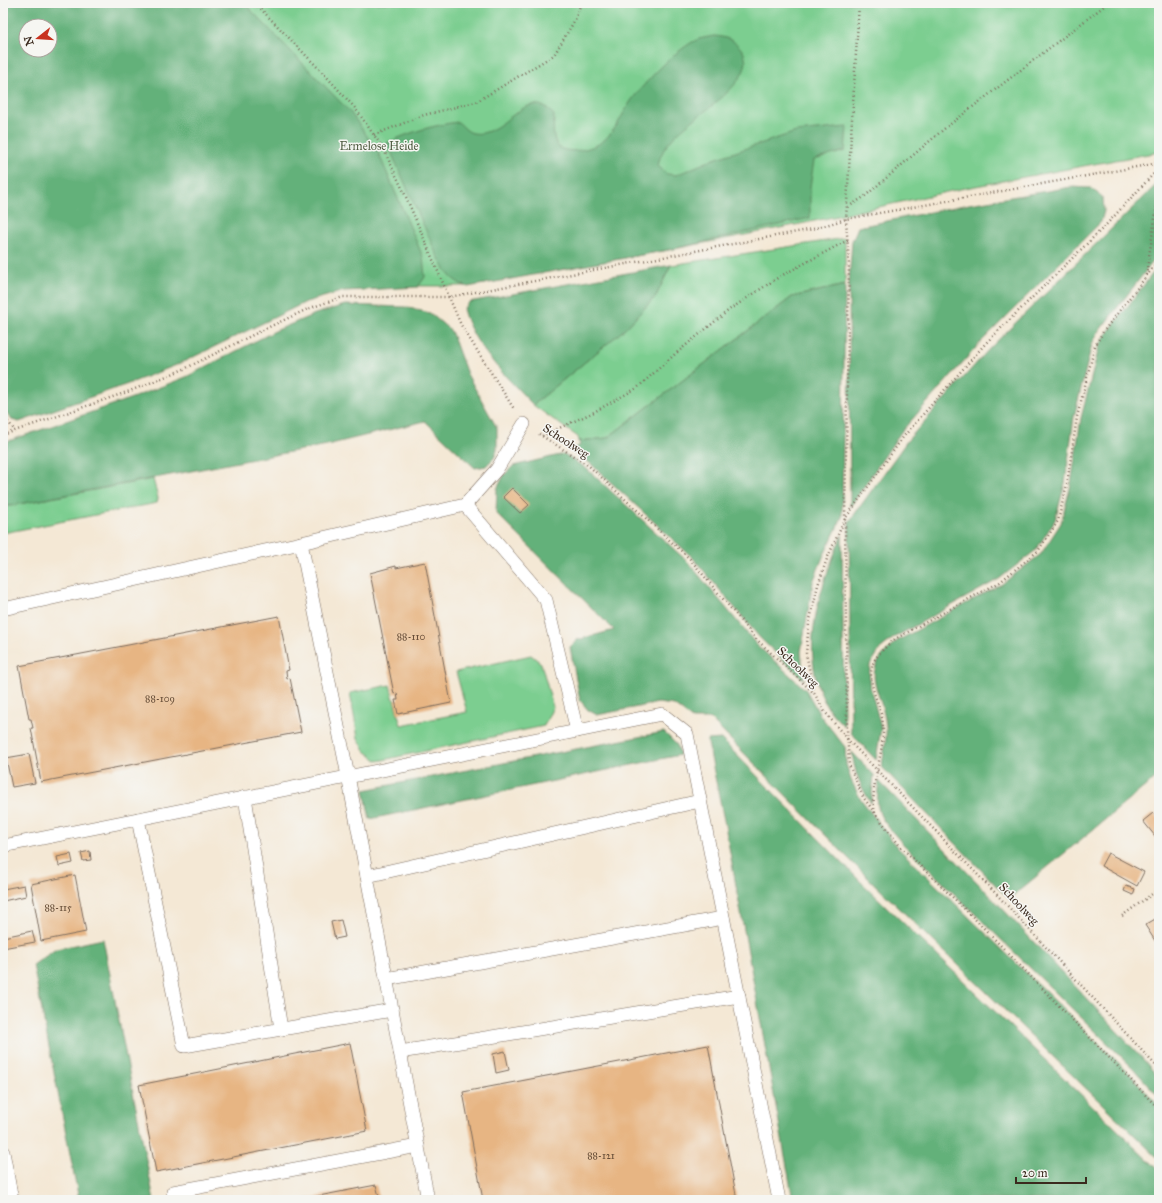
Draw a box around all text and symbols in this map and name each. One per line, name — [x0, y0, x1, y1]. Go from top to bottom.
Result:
north arrow — [18, 18, 58, 58]
text: N — [21, 34, 36, 47]
park label: Ermelose Heide — [340, 139, 418, 153]
street label: Schoolweg — [540, 421, 592, 462]
house number: 88-110 — [397, 631, 425, 643]
street label: Schoolweg — [774, 644, 822, 691]
house number: 88-109 — [145, 693, 175, 705]
street label: Schoolweg — [995, 880, 1042, 929]
house number: 88-115 — [44, 902, 72, 914]
house number: 88-121 — [587, 1150, 615, 1162]
scale bar — [1016, 1159, 1086, 1185]
text: 20 m — [1022, 1166, 1048, 1180]

